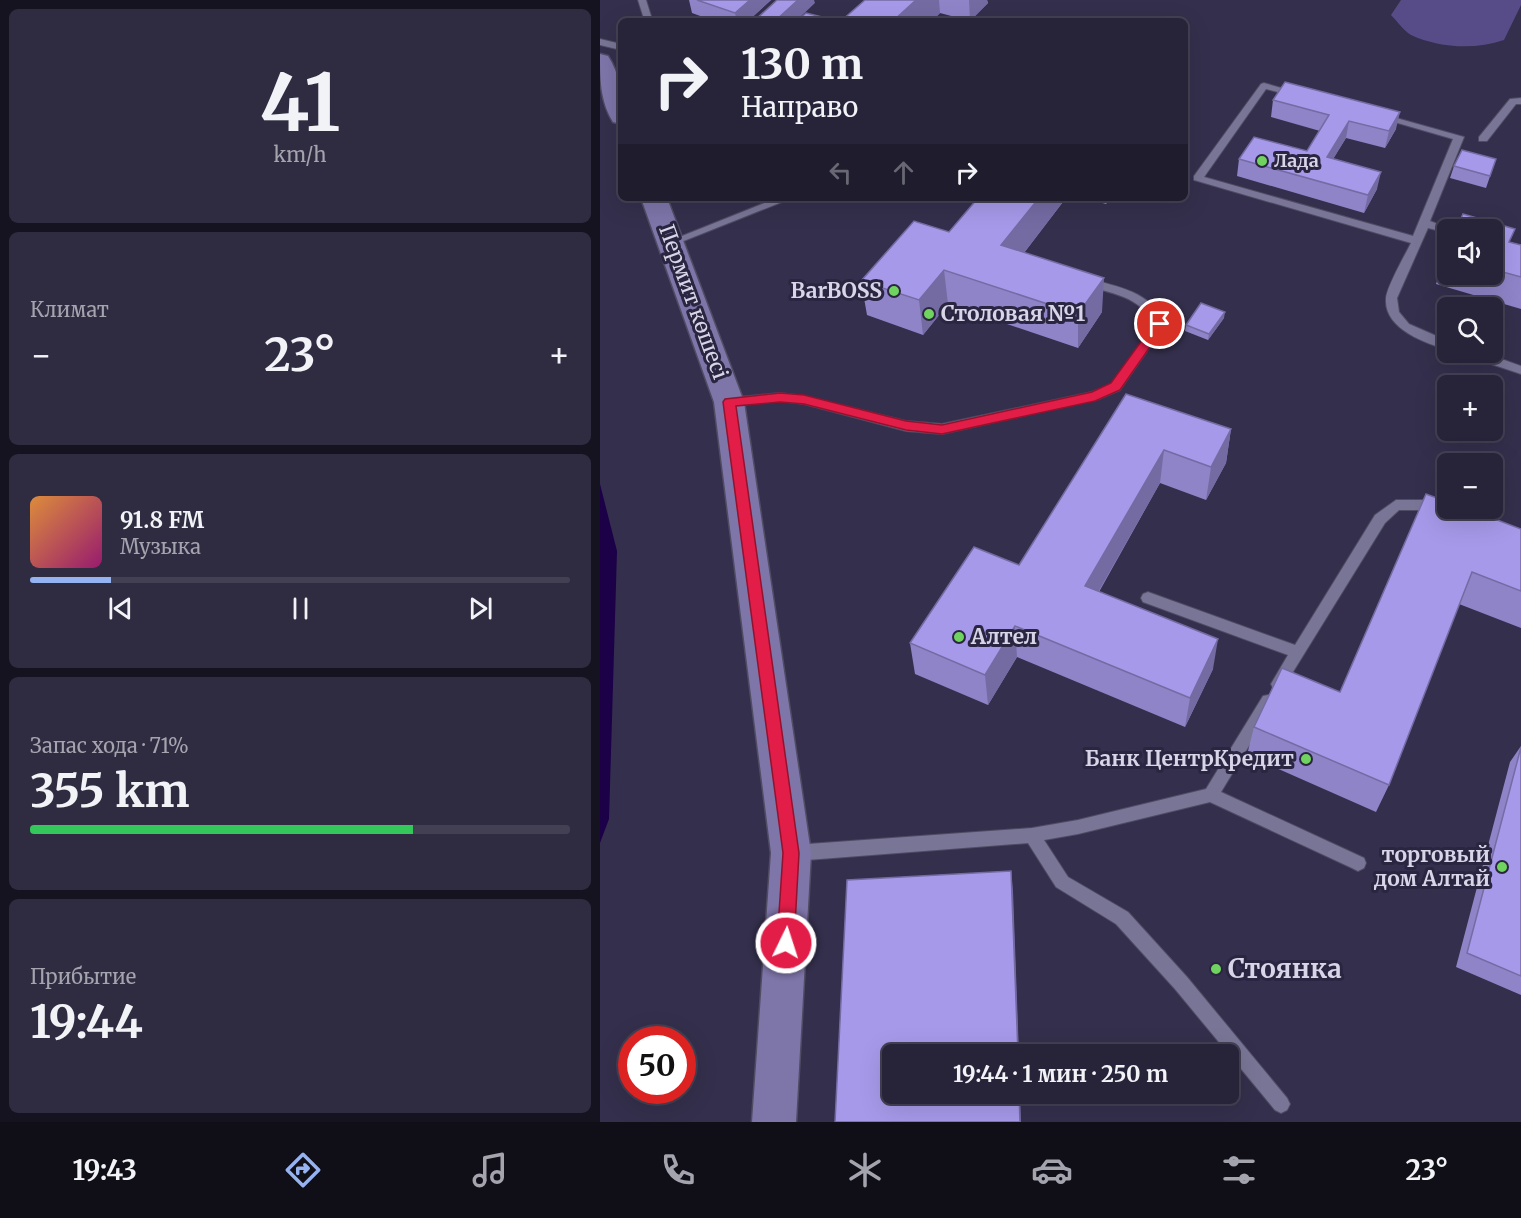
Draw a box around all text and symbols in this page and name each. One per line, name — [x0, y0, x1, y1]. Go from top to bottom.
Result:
text: 130 m — [741, 38, 863, 90]
icon: right — [642, 42, 720, 120]
text: 41 — [260, 54, 340, 152]
text: Направо — [741, 90, 858, 124]
text: km/h — [274, 142, 326, 167]
place label: Лада — [1274, 149, 1319, 172]
marker: Лада — [1255, 154, 1269, 168]
icon: left — [824, 156, 857, 189]
icon: ahead — [887, 156, 920, 189]
icon: right — [950, 156, 983, 189]
map controls — [1437, 219, 1503, 519]
button: sound — [1437, 219, 1503, 285]
street label: Пермит көшесі — [653, 221, 734, 383]
place label: BarBOSS — [791, 277, 882, 304]
marker: BarBOSS — [887, 284, 901, 298]
text: Климат — [30, 297, 109, 322]
button: search — [1437, 297, 1503, 363]
pin — [1134, 298, 1185, 349]
place label: Столовая №1 — [941, 300, 1085, 327]
marker: Столовая №1 — [922, 307, 936, 321]
icon: arrive — [1143, 307, 1176, 340]
text: 23° — [264, 327, 336, 383]
text: − — [30, 335, 52, 376]
text: + — [548, 335, 570, 376]
button: + — [1437, 375, 1503, 441]
button: − — [1437, 453, 1503, 519]
text: 91.8 FM — [120, 506, 204, 534]
text: Музыка — [120, 534, 201, 559]
icon: previous — [104, 592, 137, 625]
icon: pause — [284, 592, 317, 625]
icon: next — [464, 592, 497, 625]
place label: Алтел — [970, 623, 1037, 650]
marker: Алтел — [952, 630, 966, 644]
text: Запас хода · 71% — [30, 733, 189, 758]
place label: Банк ЦентрКредит — [1085, 745, 1294, 772]
marker: Банк ЦентрКредит — [1299, 752, 1313, 766]
text: 355 km — [30, 763, 190, 819]
place label: торговый дом Алтай — [1373, 841, 1490, 892]
marker: торговый дом Алтай — [1495, 860, 1509, 874]
position arrow — [754, 911, 818, 975]
place label: Стоянка — [1228, 952, 1342, 985]
marker: Стоянка — [1209, 962, 1223, 976]
text: Прибытие — [30, 964, 136, 989]
text: 19:44 — [30, 994, 143, 1050]
speed limit sign: 50 — [618, 1026, 696, 1104]
text: 19:44 · 1 мин · 250 m — [953, 1060, 1168, 1088]
icon: directions — [282, 1149, 324, 1191]
icon: music — [469, 1149, 511, 1191]
icon: phone — [657, 1149, 699, 1191]
icon: climate — [844, 1149, 886, 1191]
icon: car — [1031, 1149, 1073, 1191]
icon: filters — [1218, 1149, 1260, 1191]
text: 19:43 — [73, 1153, 137, 1187]
text: 23° — [1405, 1153, 1448, 1187]

